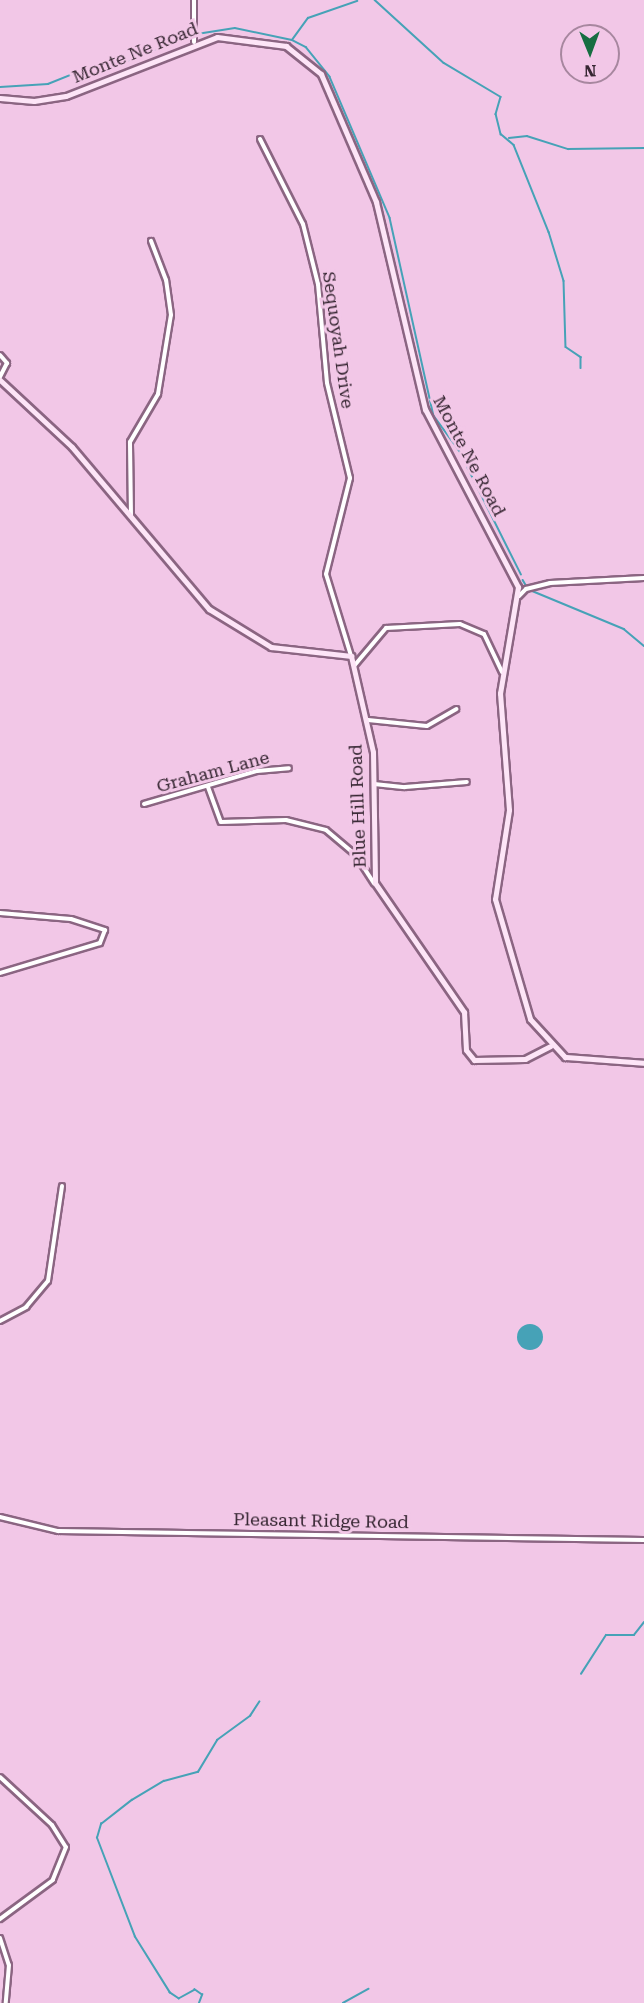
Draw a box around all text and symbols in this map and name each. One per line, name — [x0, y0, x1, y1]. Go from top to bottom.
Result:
street label: Monte Ne Road — [69, 18, 201, 88]
north arrow — [560, 24, 620, 84]
text: N — [584, 61, 597, 80]
street label: Sequoyah Drive — [318, 270, 358, 410]
street label: Monte Ne Road — [428, 392, 510, 520]
street label: Blue Hill Road — [345, 744, 371, 868]
street label: Graham Lane — [154, 747, 272, 797]
street label: Pleasant Ridge Road — [233, 1509, 409, 1533]

